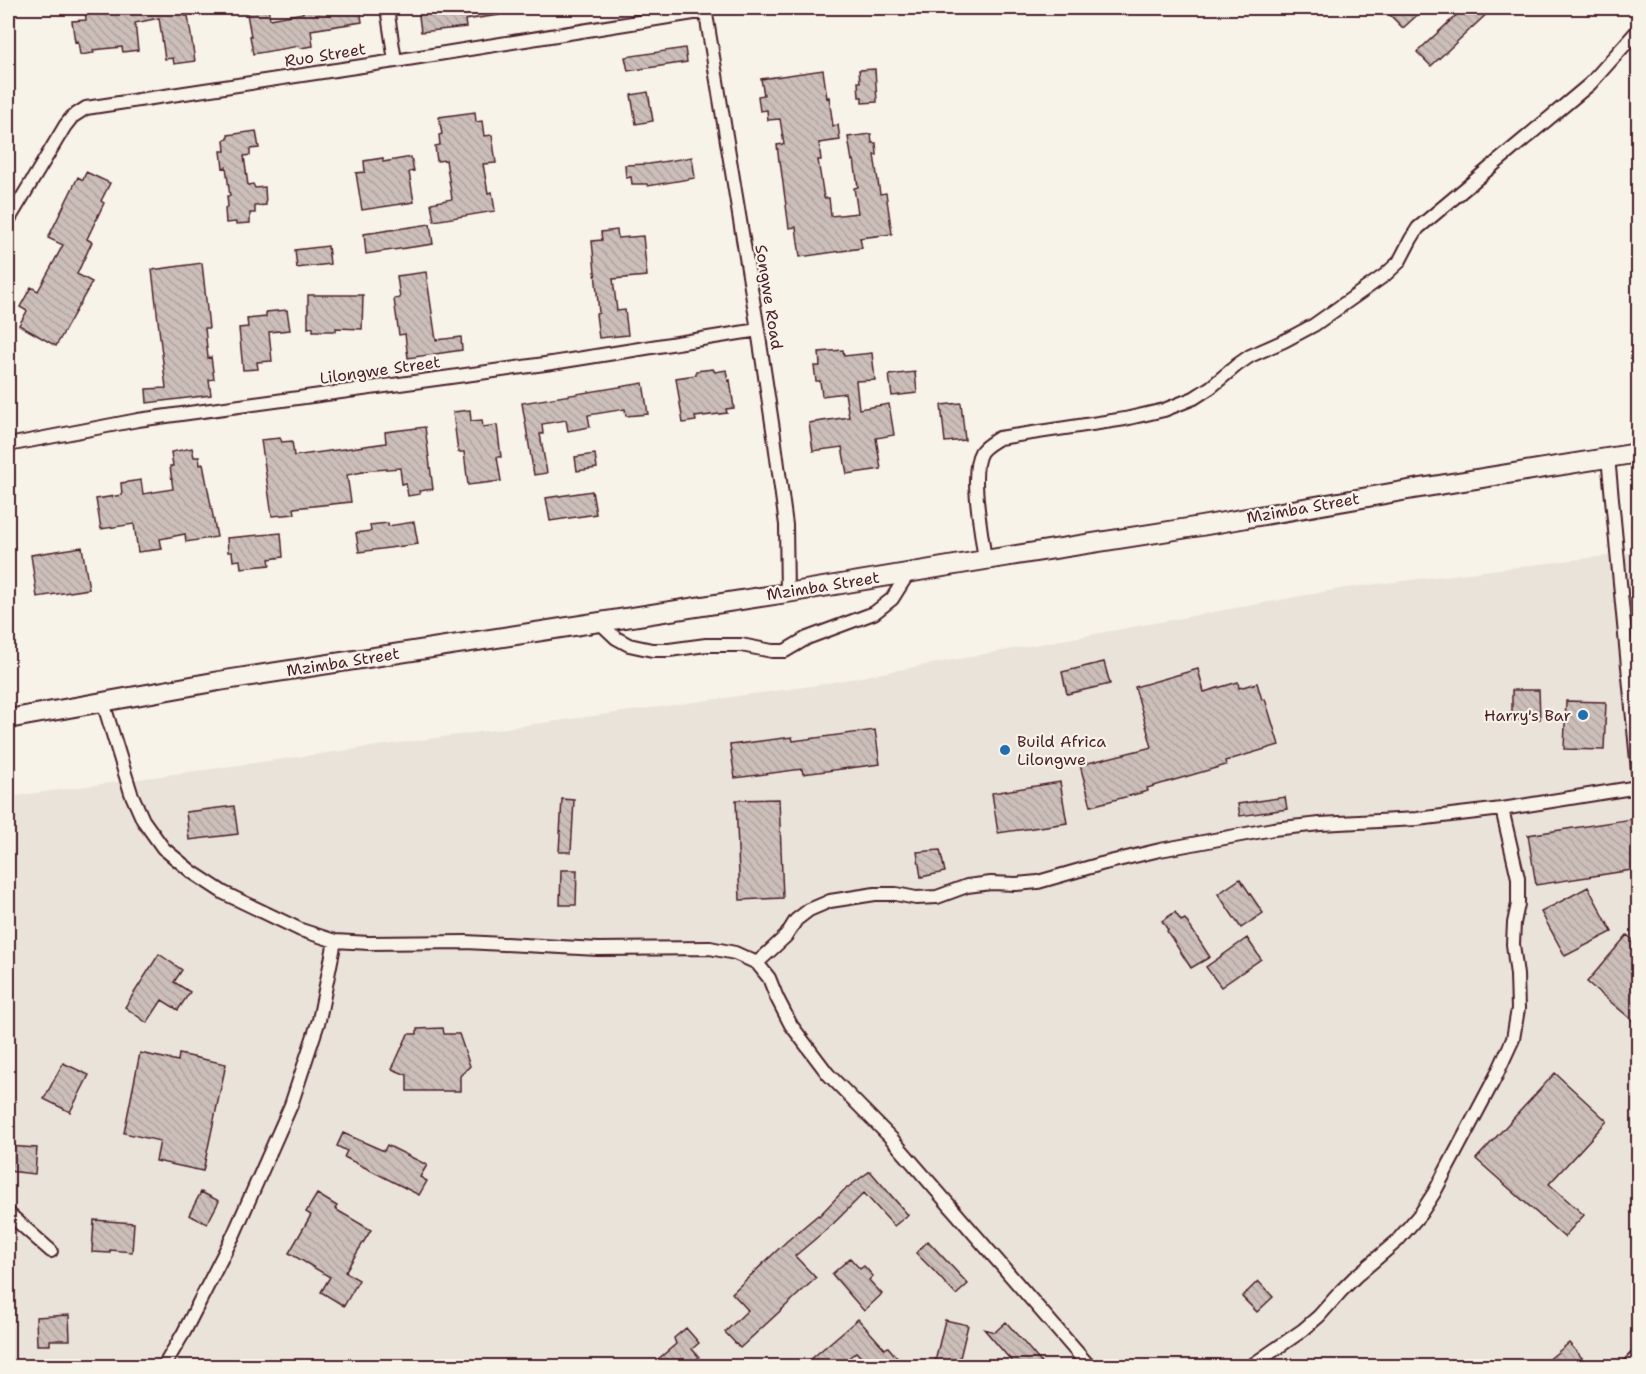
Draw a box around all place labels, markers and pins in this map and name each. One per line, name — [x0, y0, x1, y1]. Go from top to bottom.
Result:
place label: Harry's Bar — [1484, 705, 1571, 726]
marker: Harry's Bar — [1576, 708, 1590, 722]
place label: Build Africa Lilongwe — [1017, 731, 1106, 770]
marker: Build Africa Lilongwe — [998, 743, 1012, 757]

